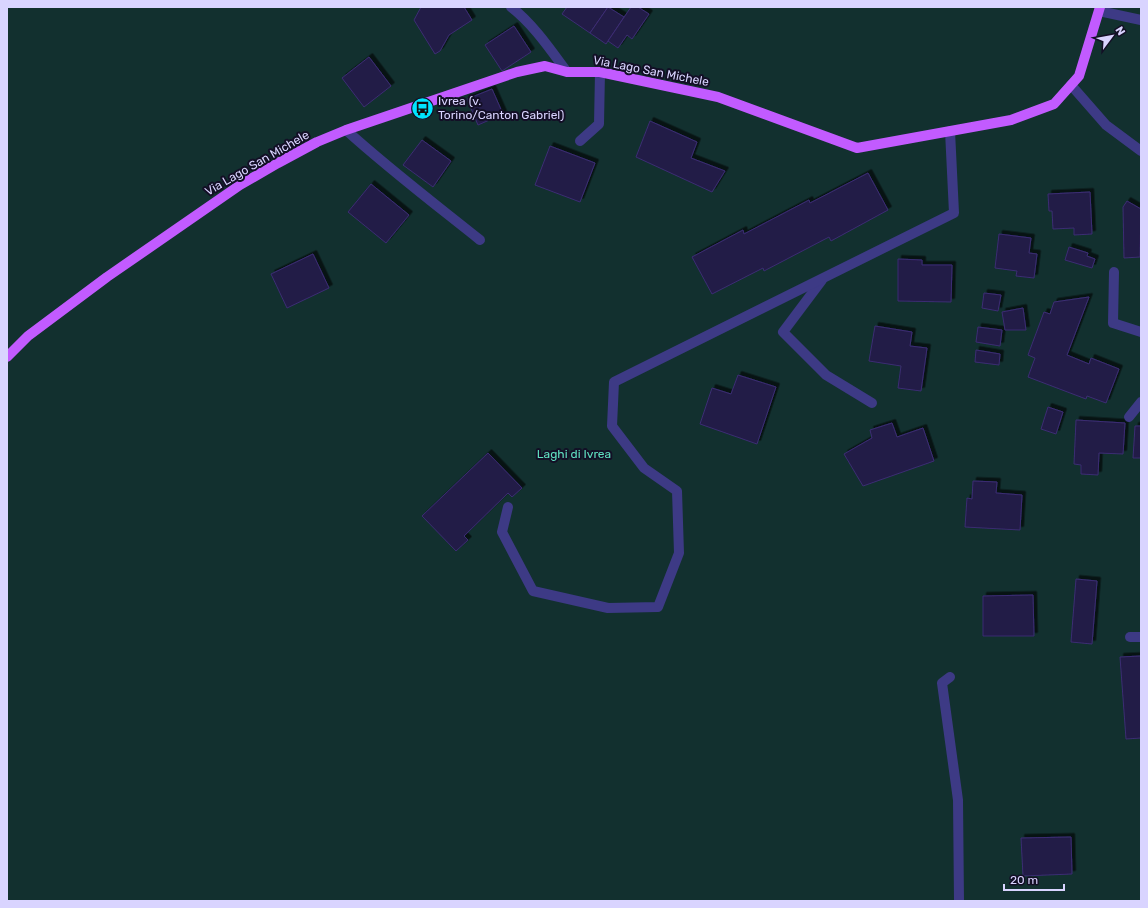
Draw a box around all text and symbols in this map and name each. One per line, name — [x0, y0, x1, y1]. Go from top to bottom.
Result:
north arrow — [1092, 16, 1132, 56]
text: N — [1112, 24, 1128, 38]
street label: Via Lago San Michele — [592, 53, 710, 89]
place label: Ivrea (v. Torino/Canton Gabriel) — [438, 94, 564, 122]
bus stop icon: Ivrea (v. Torino/Canton Gabriel) — [409, 95, 435, 121]
street label: Via Lago San Michele — [203, 127, 312, 198]
park label: Laghi di Ivrea — [537, 447, 611, 461]
scale bar — [1004, 866, 1064, 892]
text: 20 m — [1010, 873, 1038, 887]

